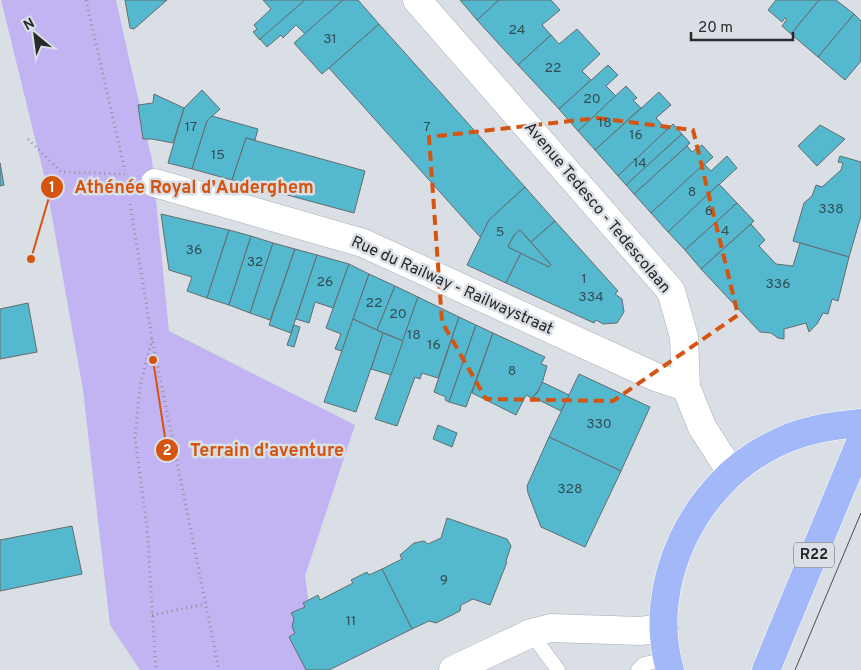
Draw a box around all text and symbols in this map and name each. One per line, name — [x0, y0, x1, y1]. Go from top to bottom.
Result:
north arrow — [10, 10, 60, 60]
scale bar — [691, 10, 794, 42]
text: N — [21, 15, 38, 35]
text: 20 m — [698, 19, 733, 38]
house number: 24 — [508, 22, 526, 39]
house number: 31 — [323, 31, 337, 48]
house number: 22 — [544, 60, 562, 77]
house number: 20 — [583, 91, 601, 108]
house number: 18 — [598, 115, 612, 132]
street label: Avenue Tedesco - Tedescolaan — [519, 118, 675, 298]
house number: 17 — [185, 119, 197, 136]
house number: 7 — [423, 119, 431, 136]
house number: 16 — [629, 127, 643, 144]
house number: 15 — [211, 147, 225, 164]
house number: 14 — [633, 155, 647, 172]
callout: Athénée Royal d'Auderghem — [40, 170, 324, 203]
text: Athénée Royal d'Auderghem — [74, 177, 314, 200]
text: 1 — [49, 179, 55, 198]
house number: 8 — [688, 184, 696, 201]
house number: 338 — [818, 201, 844, 218]
house number: 6 — [705, 203, 713, 220]
house number: 4 — [721, 223, 729, 240]
house number: 5 — [496, 224, 504, 241]
street label: Rue du Railway - Railwaystraat — [348, 232, 556, 340]
house number: 36 — [186, 242, 202, 259]
house number: 32 — [247, 254, 263, 271]
house number: 1 — [581, 271, 587, 288]
house number: 26 — [317, 274, 333, 291]
house number: 336 — [765, 276, 791, 293]
house number: 334 — [578, 289, 604, 306]
house number: 22 — [365, 295, 383, 312]
house number: 20 — [389, 306, 407, 323]
house number: 18 — [407, 327, 421, 344]
house number: 16 — [427, 337, 441, 354]
house number: 8 — [508, 363, 516, 380]
house number: 330 — [586, 416, 612, 433]
callout: Terrain d'aventure — [155, 433, 354, 466]
text: Terrain d'aventure — [190, 440, 344, 463]
text: 2 — [162, 442, 172, 461]
house number: 328 — [557, 481, 583, 498]
road number: R22 — [794, 542, 834, 568]
house number: 9 — [440, 572, 448, 589]
house number: 11 — [346, 613, 356, 630]

